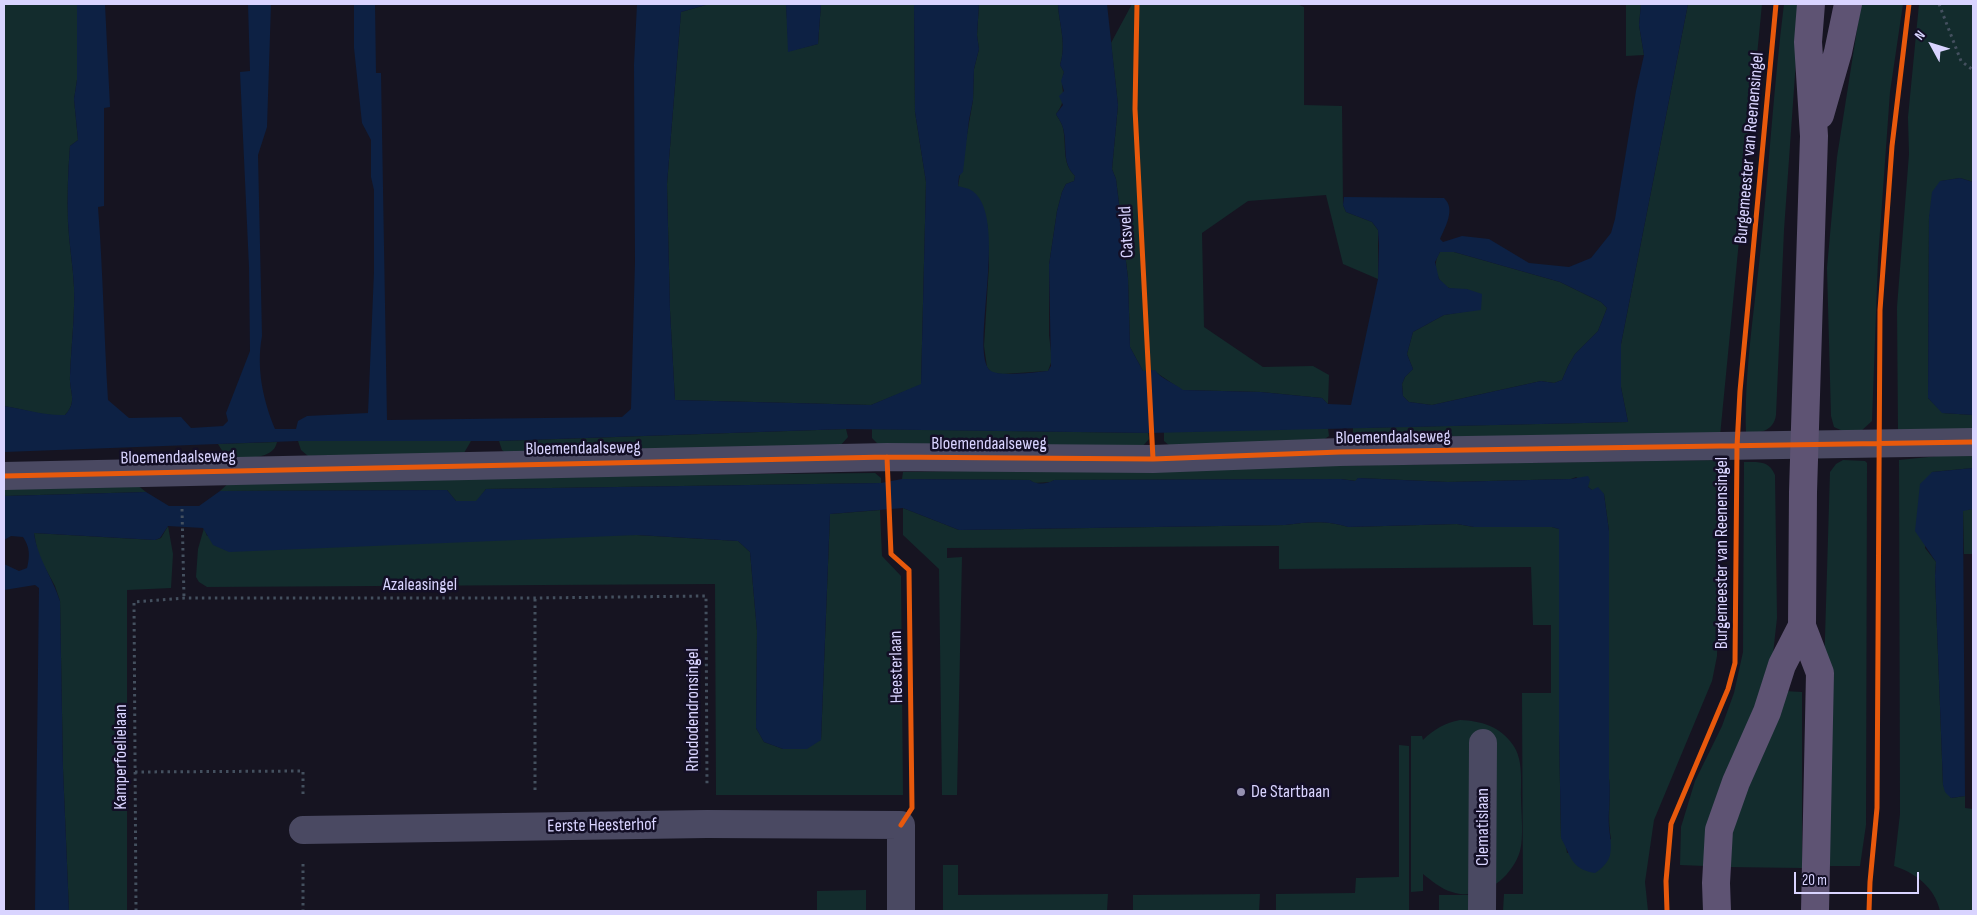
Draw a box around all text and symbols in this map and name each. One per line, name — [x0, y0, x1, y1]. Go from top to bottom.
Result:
north arrow — [1907, 20, 1957, 70]
text: N — [1911, 27, 1929, 44]
street label: Burgemeester van Reenensingel — [1731, 51, 1769, 245]
street label: Catsveld — [1115, 205, 1139, 259]
street label: Bloemendaalseweg — [1335, 426, 1451, 450]
street label: Bloemendaalseweg — [931, 433, 1047, 455]
street label: Bloemendaalseweg — [525, 437, 641, 461]
street label: Bloemendaalseweg — [120, 446, 236, 470]
street label: Burgemeester van Reenensingel — [1711, 457, 1733, 649]
street label: Azaleasingel — [383, 574, 457, 596]
street label: Heesterlaan — [886, 630, 908, 704]
street label: Rhododendronsingel — [682, 648, 704, 772]
street label: Kamperfoelielaan — [110, 704, 132, 810]
place label: De Startbaan — [1251, 781, 1330, 803]
marker: De Startbaan — [1235, 786, 1247, 798]
street label: Clematislaan — [1472, 788, 1494, 866]
street label: Eerste Heesterhof — [547, 814, 657, 838]
scale bar — [1797, 862, 1922, 894]
text: 20 m — [1802, 871, 1827, 890]

